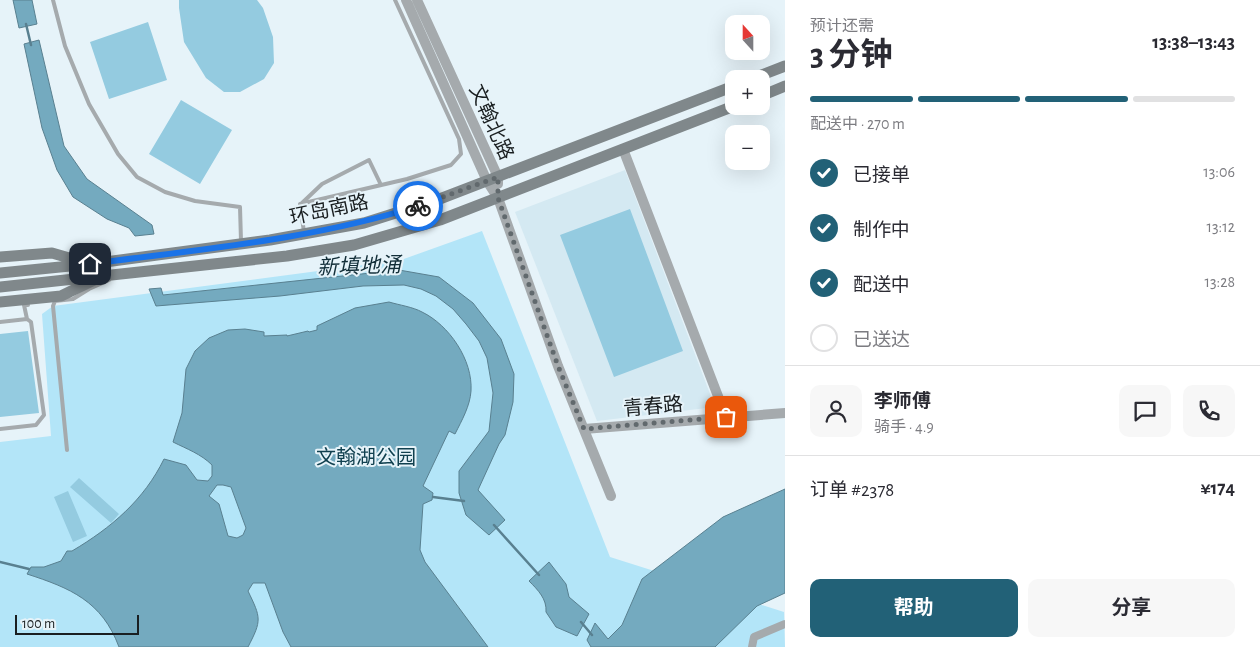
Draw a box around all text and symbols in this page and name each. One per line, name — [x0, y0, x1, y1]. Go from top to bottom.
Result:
north arrow — [725, 15, 770, 60]
map controls — [725, 15, 770, 170]
text: 预计还需 — [810, 18, 874, 34]
text: 13:38–13:43 — [1152, 33, 1235, 52]
text: 3 分钟 — [810, 39, 893, 71]
button: + — [725, 70, 770, 115]
street label: 文翰北路 — [466, 81, 518, 163]
text: 配送中 · 270 m — [810, 116, 905, 132]
button: − — [725, 125, 770, 170]
icon: check — [810, 159, 838, 187]
text: 13:06 — [1203, 164, 1235, 180]
text: 已接单 — [853, 166, 910, 185]
courier — [393, 181, 443, 231]
street label: 环岛南路 — [288, 191, 370, 228]
icon: bike — [404, 192, 432, 220]
icon: check — [810, 214, 838, 242]
text: 13:12 — [1206, 219, 1235, 235]
text: 制作中 — [853, 221, 910, 240]
pin — [69, 243, 111, 285]
icon: home — [76, 250, 104, 278]
water label: 新填地涌 — [317, 253, 403, 278]
icon: check — [810, 269, 838, 297]
text: 13:28 — [1204, 274, 1235, 290]
text: 配送中 — [853, 276, 910, 295]
text: 已送达 — [853, 331, 910, 350]
button: person — [810, 385, 862, 437]
button: chat — [1119, 385, 1171, 437]
button: phone — [1183, 385, 1235, 437]
text: 李师傅 — [874, 392, 931, 411]
street label: 青春路 — [622, 393, 684, 420]
pin — [705, 396, 747, 438]
icon: bag — [712, 403, 740, 431]
text: 骑手 · 4.9 — [874, 419, 934, 435]
park label: 文翰湖公园 — [316, 446, 416, 468]
text: ¥174 — [1200, 479, 1235, 498]
text: 订单 #2378 — [810, 481, 894, 500]
button: 帮助 — [810, 579, 1018, 637]
button: 分享 — [1028, 579, 1235, 637]
scale bar — [15, 612, 139, 635]
text: 100 m — [22, 617, 55, 631]

